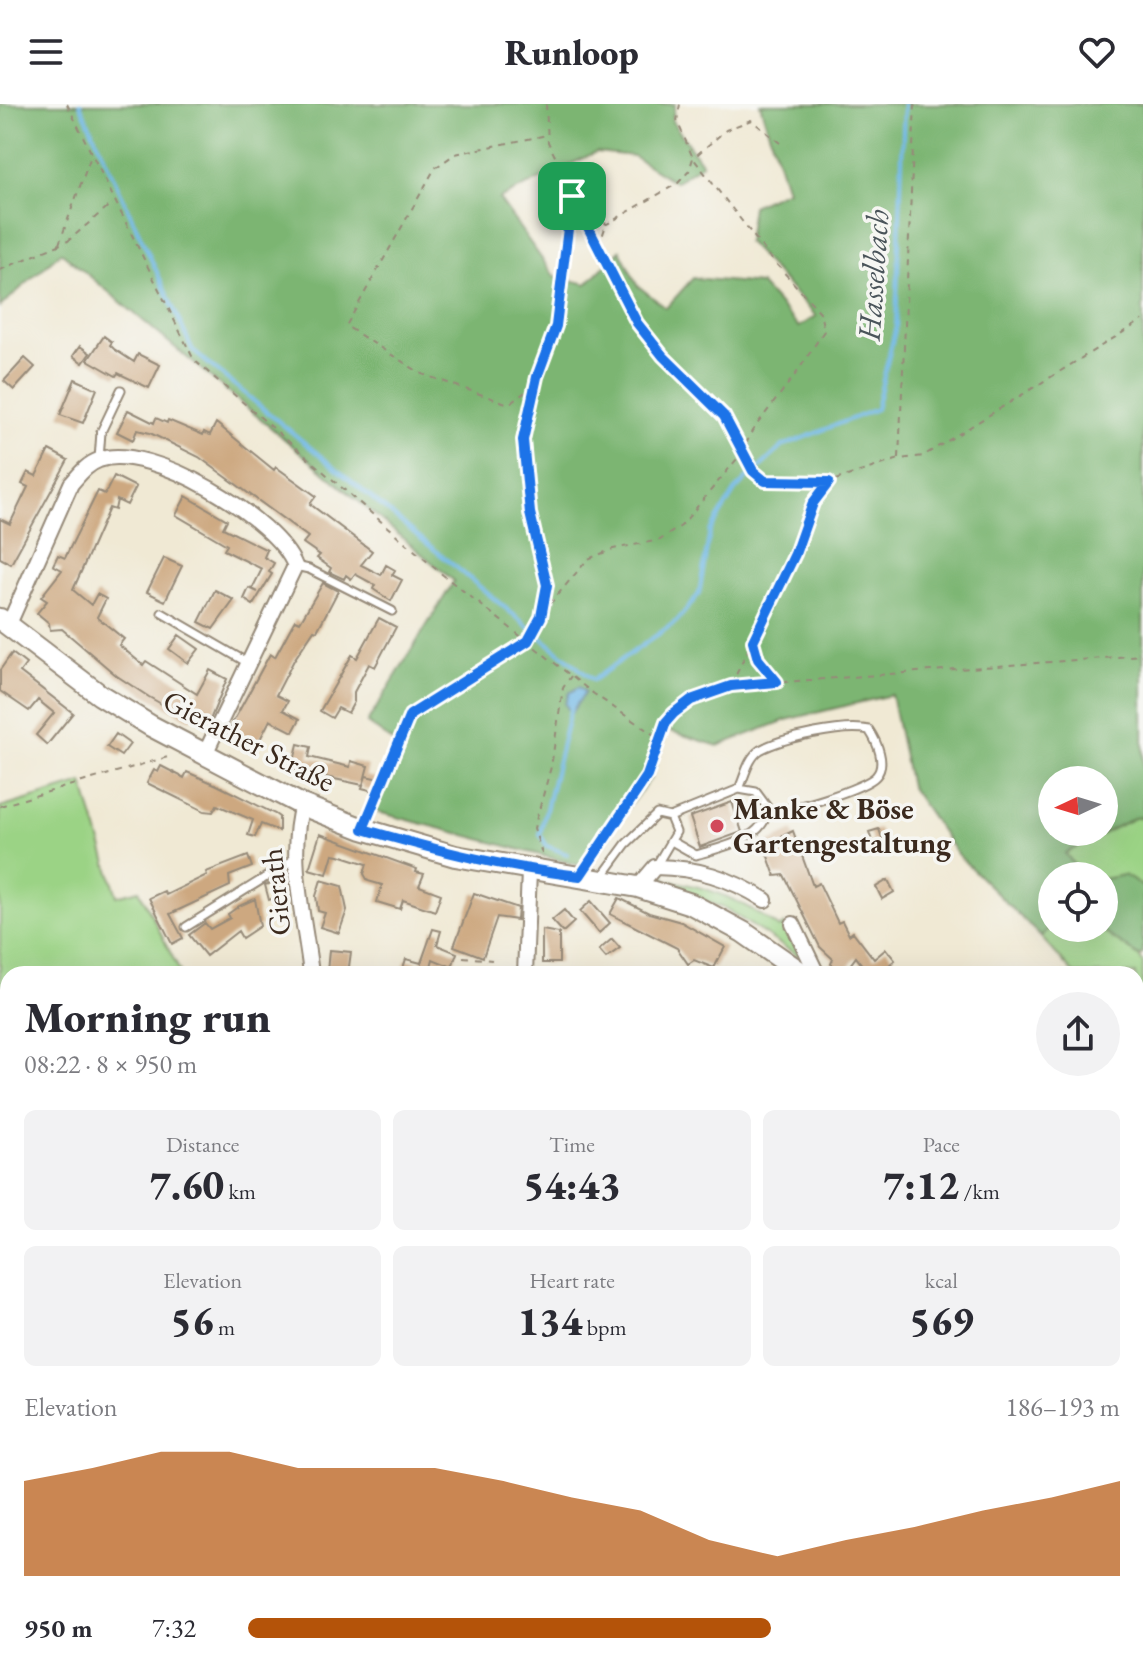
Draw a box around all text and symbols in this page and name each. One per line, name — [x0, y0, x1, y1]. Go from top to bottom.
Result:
text: Runloop — [504, 29, 639, 76]
icon: menu — [24, 30, 68, 74]
icon: heart — [1075, 30, 1119, 74]
pin — [538, 162, 606, 230]
icon: arrive — [550, 174, 594, 218]
water label: Hasselbach — [847, 208, 899, 343]
street label: Gierather Straße — [157, 681, 342, 801]
north arrow — [1038, 766, 1118, 846]
map controls — [1038, 766, 1118, 942]
place label: Manke & Böse Gartengestaltung — [733, 789, 952, 862]
marker: Manke & Böse Gartengestaltung — [708, 817, 726, 835]
street label: Gierath — [252, 846, 299, 938]
button: locate — [1038, 862, 1118, 942]
text: Morning run — [24, 988, 271, 1045]
button: share — [1036, 992, 1120, 1076]
text: 08:22 · 8 × 950 m — [24, 1047, 197, 1081]
text: Distance — [166, 1130, 239, 1159]
text: Time — [549, 1130, 595, 1159]
text: Pace — [923, 1130, 960, 1159]
text: 7.60 — [149, 1159, 224, 1211]
text: 54:43 — [523, 1159, 621, 1211]
text: 7:12 — [883, 1159, 959, 1211]
text: km — [224, 1177, 256, 1206]
text: /km — [959, 1177, 1000, 1206]
text: Elevation — [163, 1266, 242, 1295]
text: Heart rate — [529, 1266, 615, 1295]
text: kcal — [925, 1266, 958, 1295]
text: 56 — [170, 1295, 214, 1347]
text: 134 — [517, 1295, 582, 1347]
text: 569 — [909, 1295, 974, 1347]
text: m — [214, 1313, 235, 1342]
text: bpm — [582, 1313, 627, 1342]
text: Elevation — [24, 1390, 118, 1424]
text: 186–193 m — [1005, 1390, 1120, 1424]
text: 950 m — [24, 1611, 92, 1645]
text: 7:32 — [152, 1611, 196, 1645]

